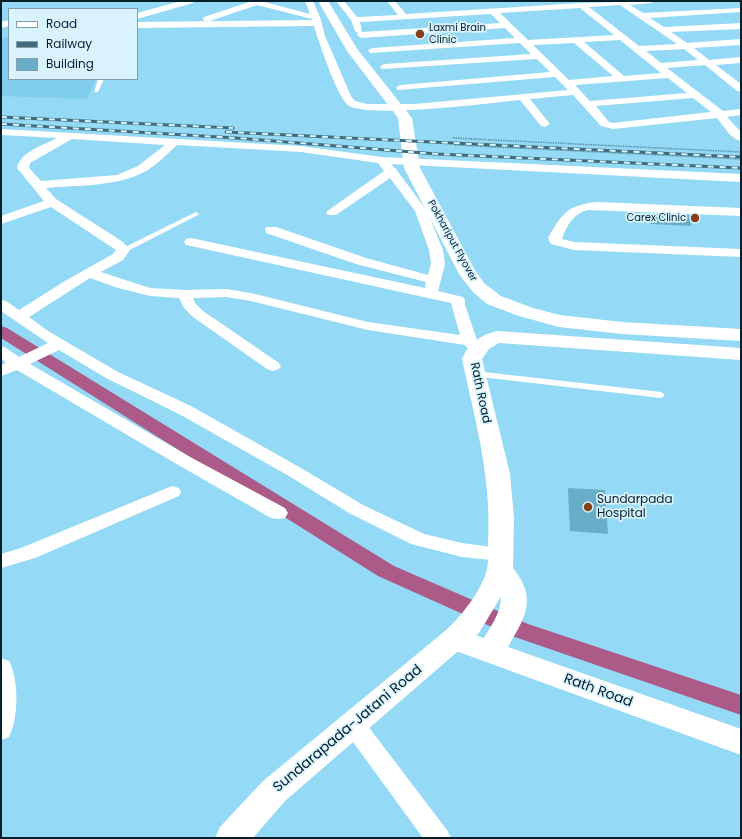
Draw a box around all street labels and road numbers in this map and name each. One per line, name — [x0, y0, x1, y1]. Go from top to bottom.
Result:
street label: Pokhariput Flyover — [425, 198, 479, 284]
street label: Rath Road — [467, 361, 493, 425]
street label: Sundarapada-Jatani Road — [270, 662, 426, 796]
street label: Rath Road — [561, 671, 635, 711]

